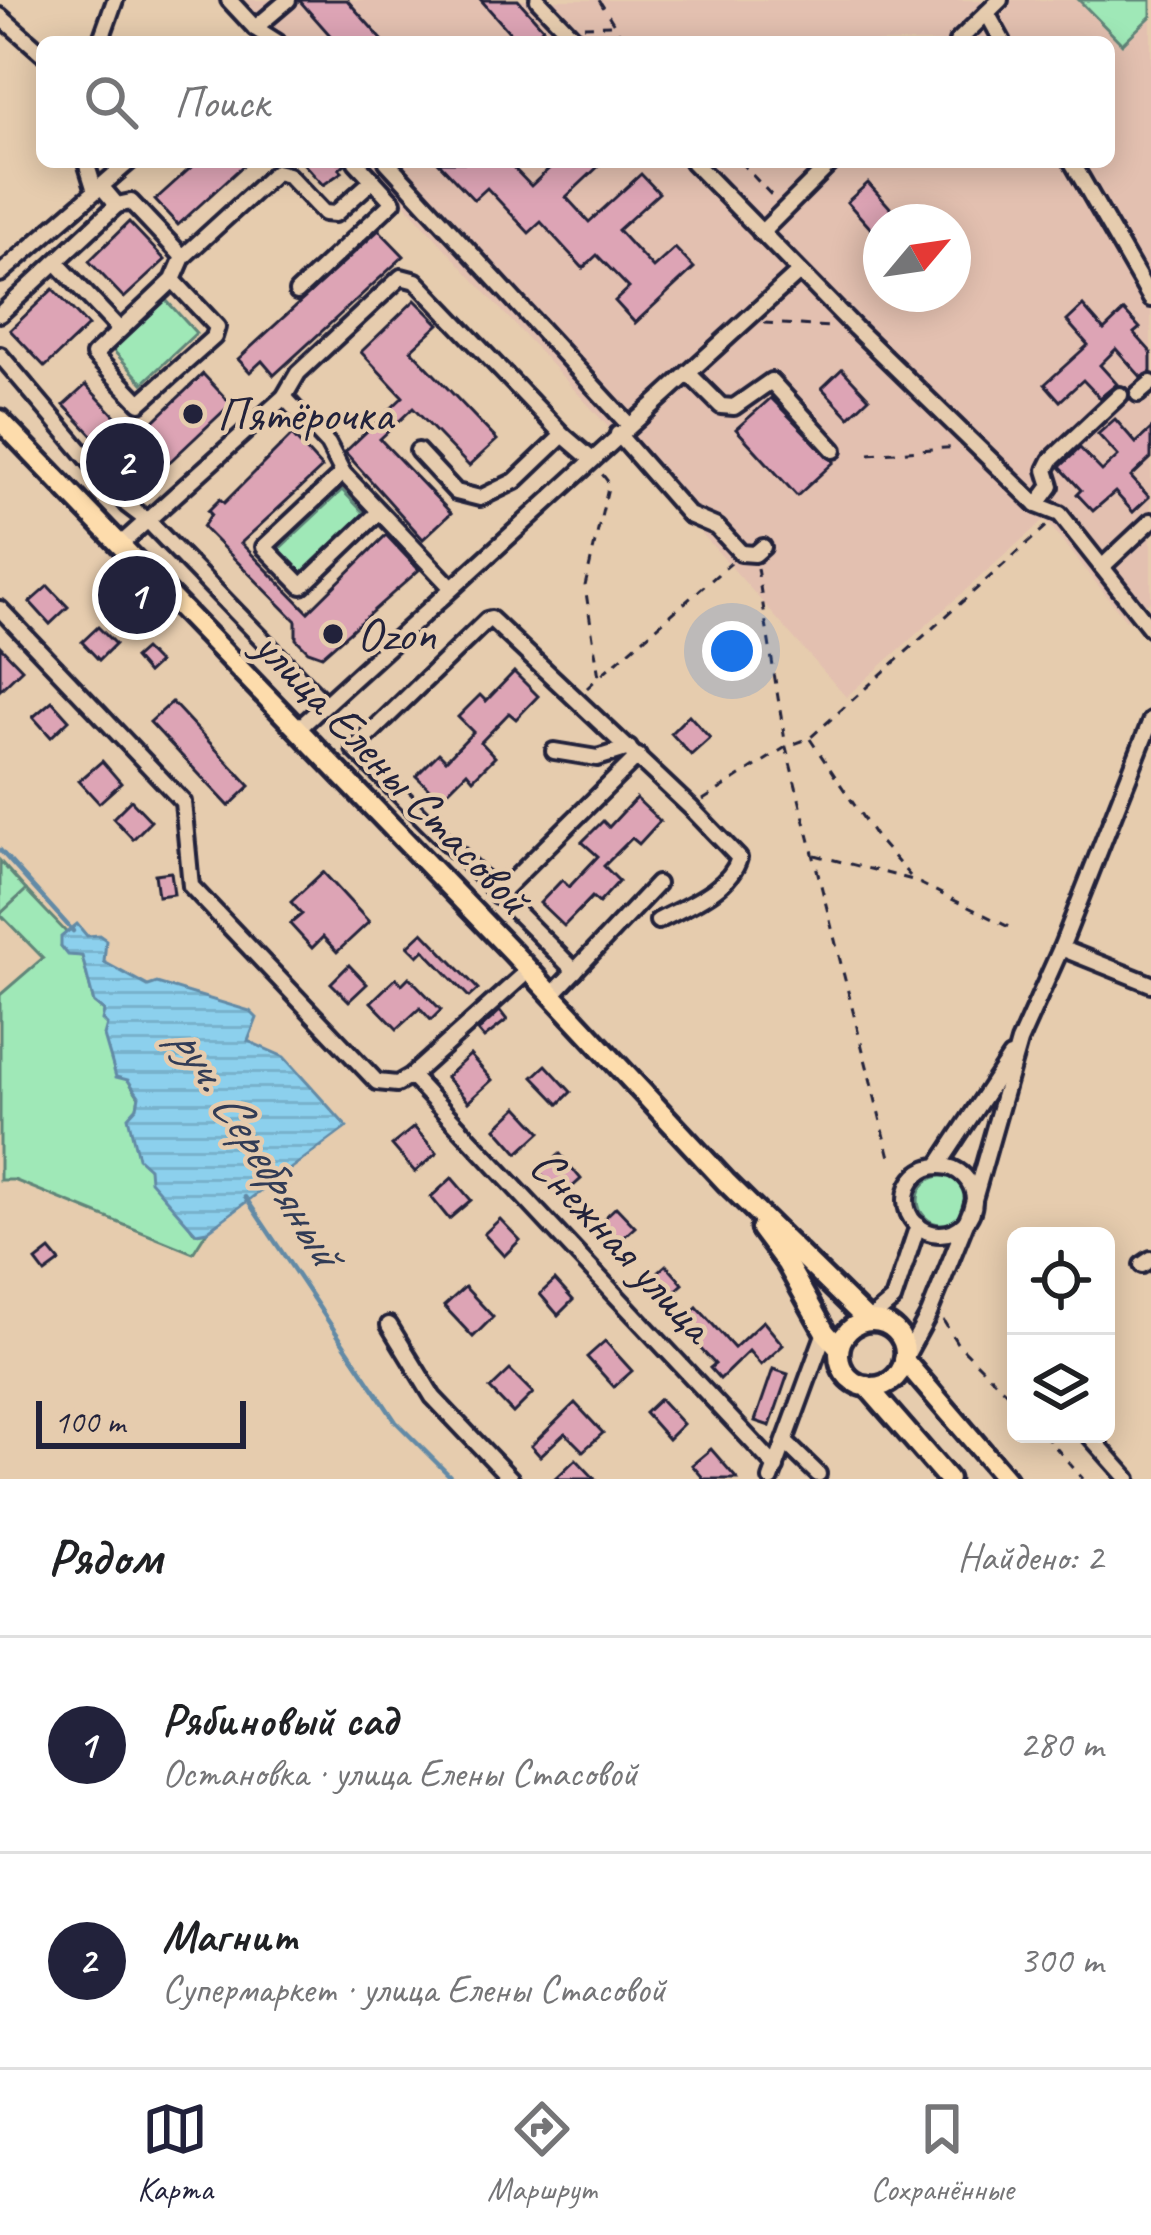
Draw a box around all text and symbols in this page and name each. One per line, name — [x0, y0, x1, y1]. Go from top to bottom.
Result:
search box — [36, 36, 1115, 168]
icon: search — [78, 69, 144, 135]
text: Поиск — [174, 74, 269, 131]
north arrow — [863, 204, 971, 312]
place label: Пятёрочка — [217, 384, 396, 444]
marker: Пятёрочка — [180, 401, 206, 427]
pin: 2 — [86, 417, 164, 507]
pin: 1 — [98, 550, 176, 640]
place label: Ozon — [357, 604, 436, 664]
street label: улица Елены Стасовой — [240, 615, 546, 929]
marker: Ozon — [320, 621, 346, 647]
your location — [702, 621, 762, 681]
water label: руч. Серебряный — [155, 1012, 363, 1285]
street label: Снежная улица — [517, 1136, 730, 1357]
map controls — [1007, 1227, 1115, 1443]
button: locate — [1007, 1227, 1115, 1335]
button: layers — [1007, 1335, 1115, 1443]
scale bar — [36, 1395, 246, 1448]
text: 100 m — [54, 1401, 125, 1443]
text: Рядом — [48, 1525, 162, 1589]
text: Найдено: 2 — [958, 1533, 1103, 1582]
text: Рябиновый сад — [162, 1692, 397, 1749]
text: 1 — [78, 1720, 96, 1769]
text: 280 m — [1019, 1720, 1103, 1769]
text: Остановка · улица Елены Стасовой — [162, 1749, 638, 1798]
text: Магнит — [162, 1908, 298, 1965]
text: 2 — [78, 1936, 96, 1985]
text: 300 m — [1019, 1936, 1103, 1985]
text: Супермаркет · улица Елены Стасовой — [162, 1965, 666, 2014]
tab: Карта — [137, 2096, 213, 2210]
tab: Маршрут — [487, 2096, 596, 2210]
tab: Сохранённые — [870, 2096, 1014, 2210]

